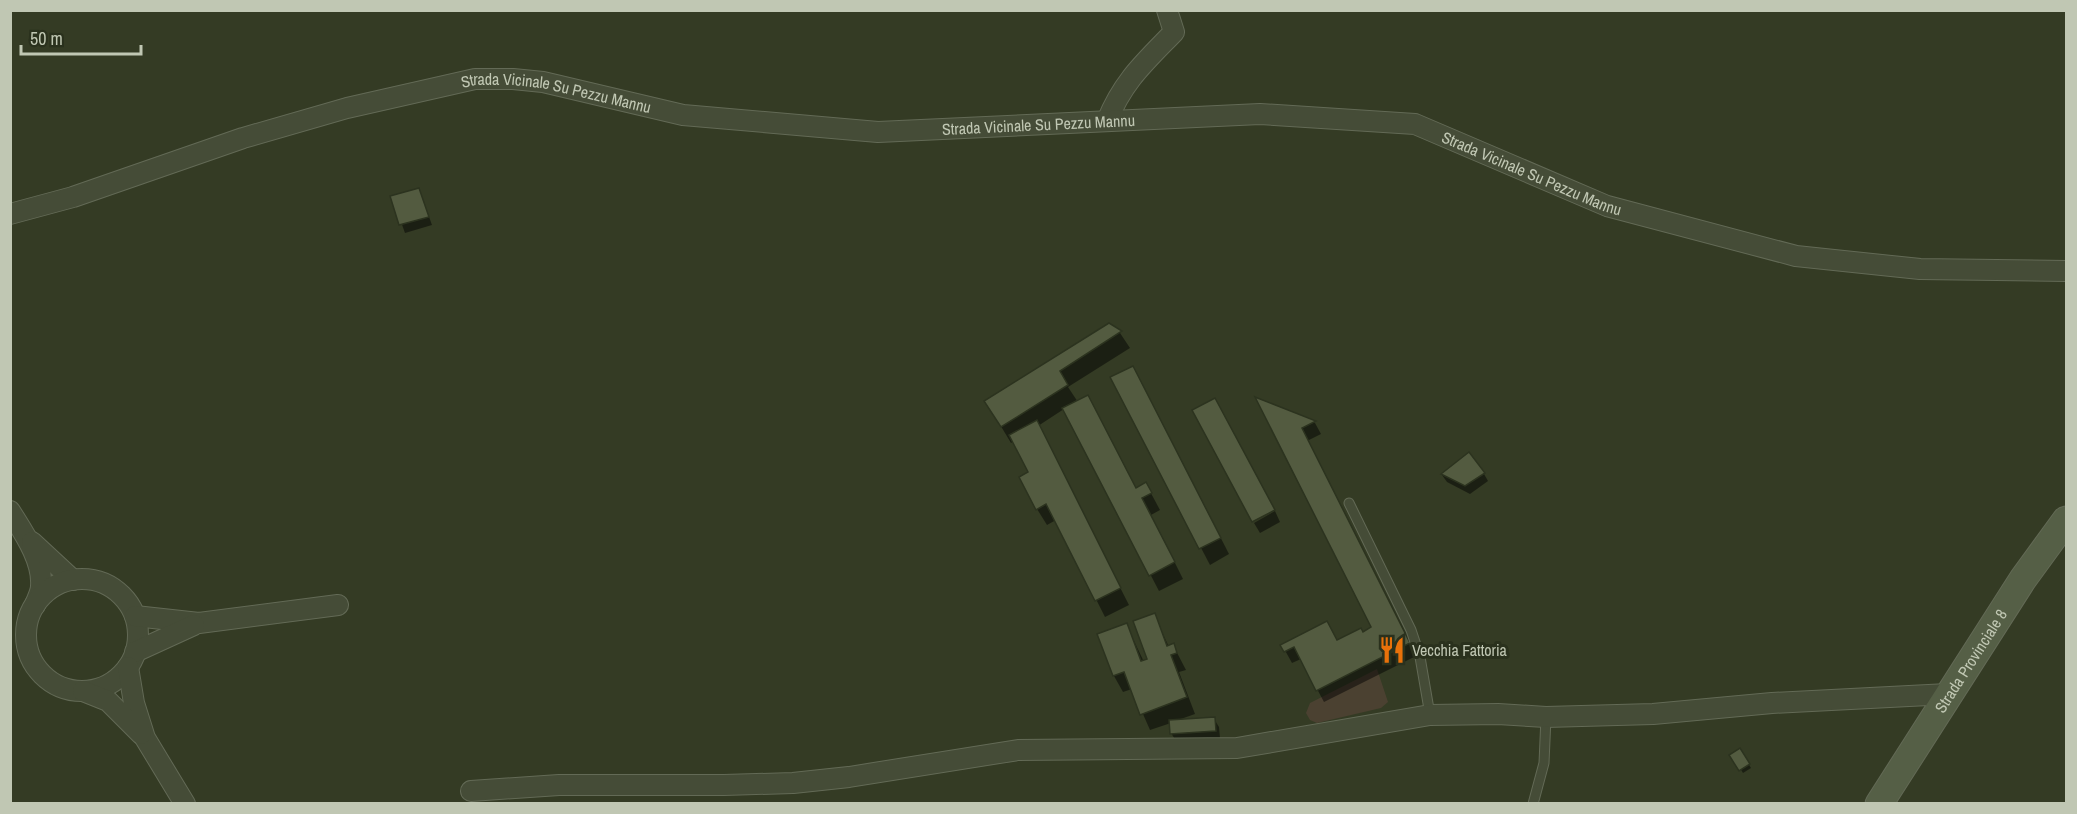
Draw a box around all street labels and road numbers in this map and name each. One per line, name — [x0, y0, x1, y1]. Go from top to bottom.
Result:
street label: Strada Vicinale Su Pezzu Mannu — [459, 68, 653, 118]
street label: Strada Vicinale Su Pezzu Mannu — [941, 109, 1135, 140]
street label: Strada Vicinale Su Pezzu Mannu — [1438, 126, 1624, 220]
street label: Strada Provinciale 8 — [1929, 605, 2012, 717]

